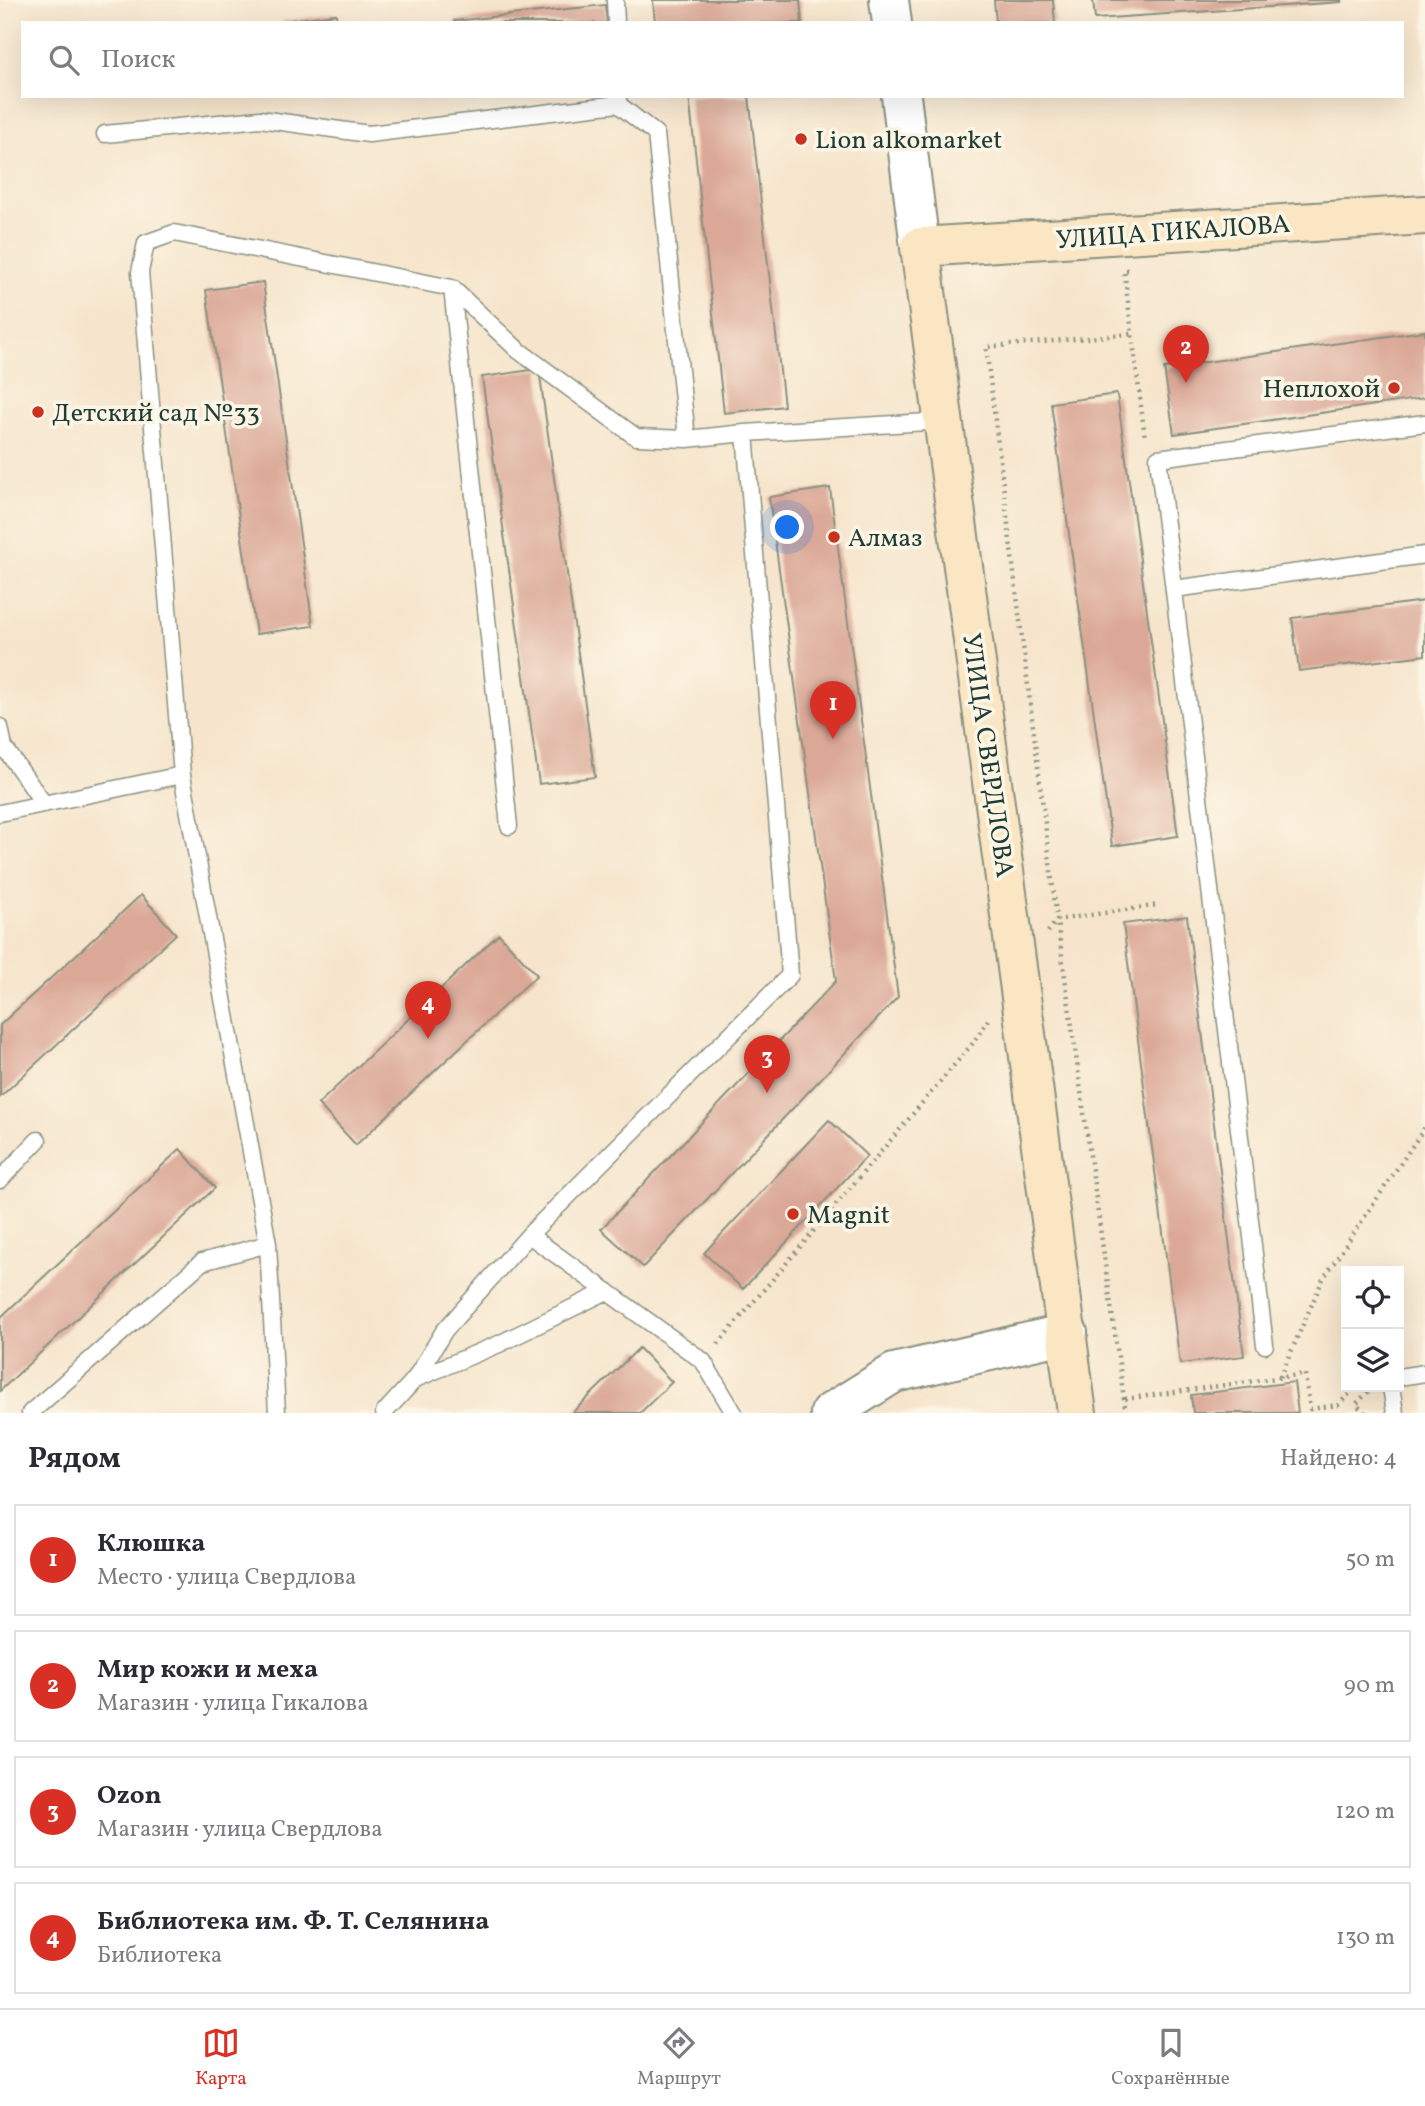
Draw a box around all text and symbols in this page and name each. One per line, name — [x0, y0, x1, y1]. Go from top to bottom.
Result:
search box — [21, 21, 1404, 98]
icon: search — [45, 41, 83, 79]
text: Поиск — [101, 42, 175, 78]
place label: Lion alkomarket — [815, 123, 1002, 159]
marker: Lion alkomarket — [793, 131, 809, 147]
street label: УЛИЦА ГИКАЛОВА — [1055, 207, 1292, 259]
pin: 2 — [1163, 325, 1209, 383]
place label: Неплохой — [1263, 372, 1380, 408]
marker: Неплохой — [1386, 380, 1402, 396]
place label: Детский сад №33 — [52, 396, 260, 432]
marker: Детский сад №33 — [30, 404, 46, 420]
your location — [770, 510, 804, 544]
place label: Алмаз — [848, 521, 923, 557]
marker: Алмаз — [826, 529, 842, 545]
street label: УЛИЦА СВЕРДЛОВА — [952, 631, 1022, 880]
pin: 1 — [810, 681, 856, 739]
pin: 4 — [405, 981, 451, 1039]
pin: 3 — [744, 1035, 790, 1093]
place label: Magnit — [807, 1198, 890, 1234]
marker: Magnit — [785, 1206, 801, 1222]
map controls — [1341, 1266, 1404, 1392]
button: locate — [1341, 1266, 1404, 1329]
button: layers — [1341, 1329, 1404, 1392]
text: Рядом — [28, 1438, 121, 1480]
text: Найдено: 4 — [1280, 1443, 1397, 1475]
text: Клюшка — [97, 1526, 205, 1562]
text: 1 — [48, 1544, 58, 1576]
text: 50 m — [1346, 1544, 1395, 1576]
text: Место · улица Свердлова — [97, 1562, 356, 1594]
text: Мир кожи и меха — [97, 1652, 318, 1688]
text: 2 — [47, 1670, 59, 1702]
text: 90 m — [1344, 1670, 1395, 1702]
text: Магазин · улица Гикалова — [97, 1688, 369, 1720]
text: Ozon — [97, 1778, 162, 1814]
text: 3 — [47, 1796, 59, 1828]
text: 120 m — [1335, 1796, 1395, 1828]
text: Магазин · улица Свердлова — [97, 1814, 383, 1846]
text: Библиотека им. Ф. Т. Селянина — [97, 1904, 489, 1940]
text: 4 — [46, 1922, 60, 1954]
text: 130 m — [1336, 1922, 1395, 1954]
text: Библиотека — [97, 1940, 222, 1972]
tab: Карта — [195, 2024, 247, 2092]
tab: Маршрут — [637, 2024, 721, 2092]
tab: Сохранённые — [1111, 2024, 1230, 2092]

